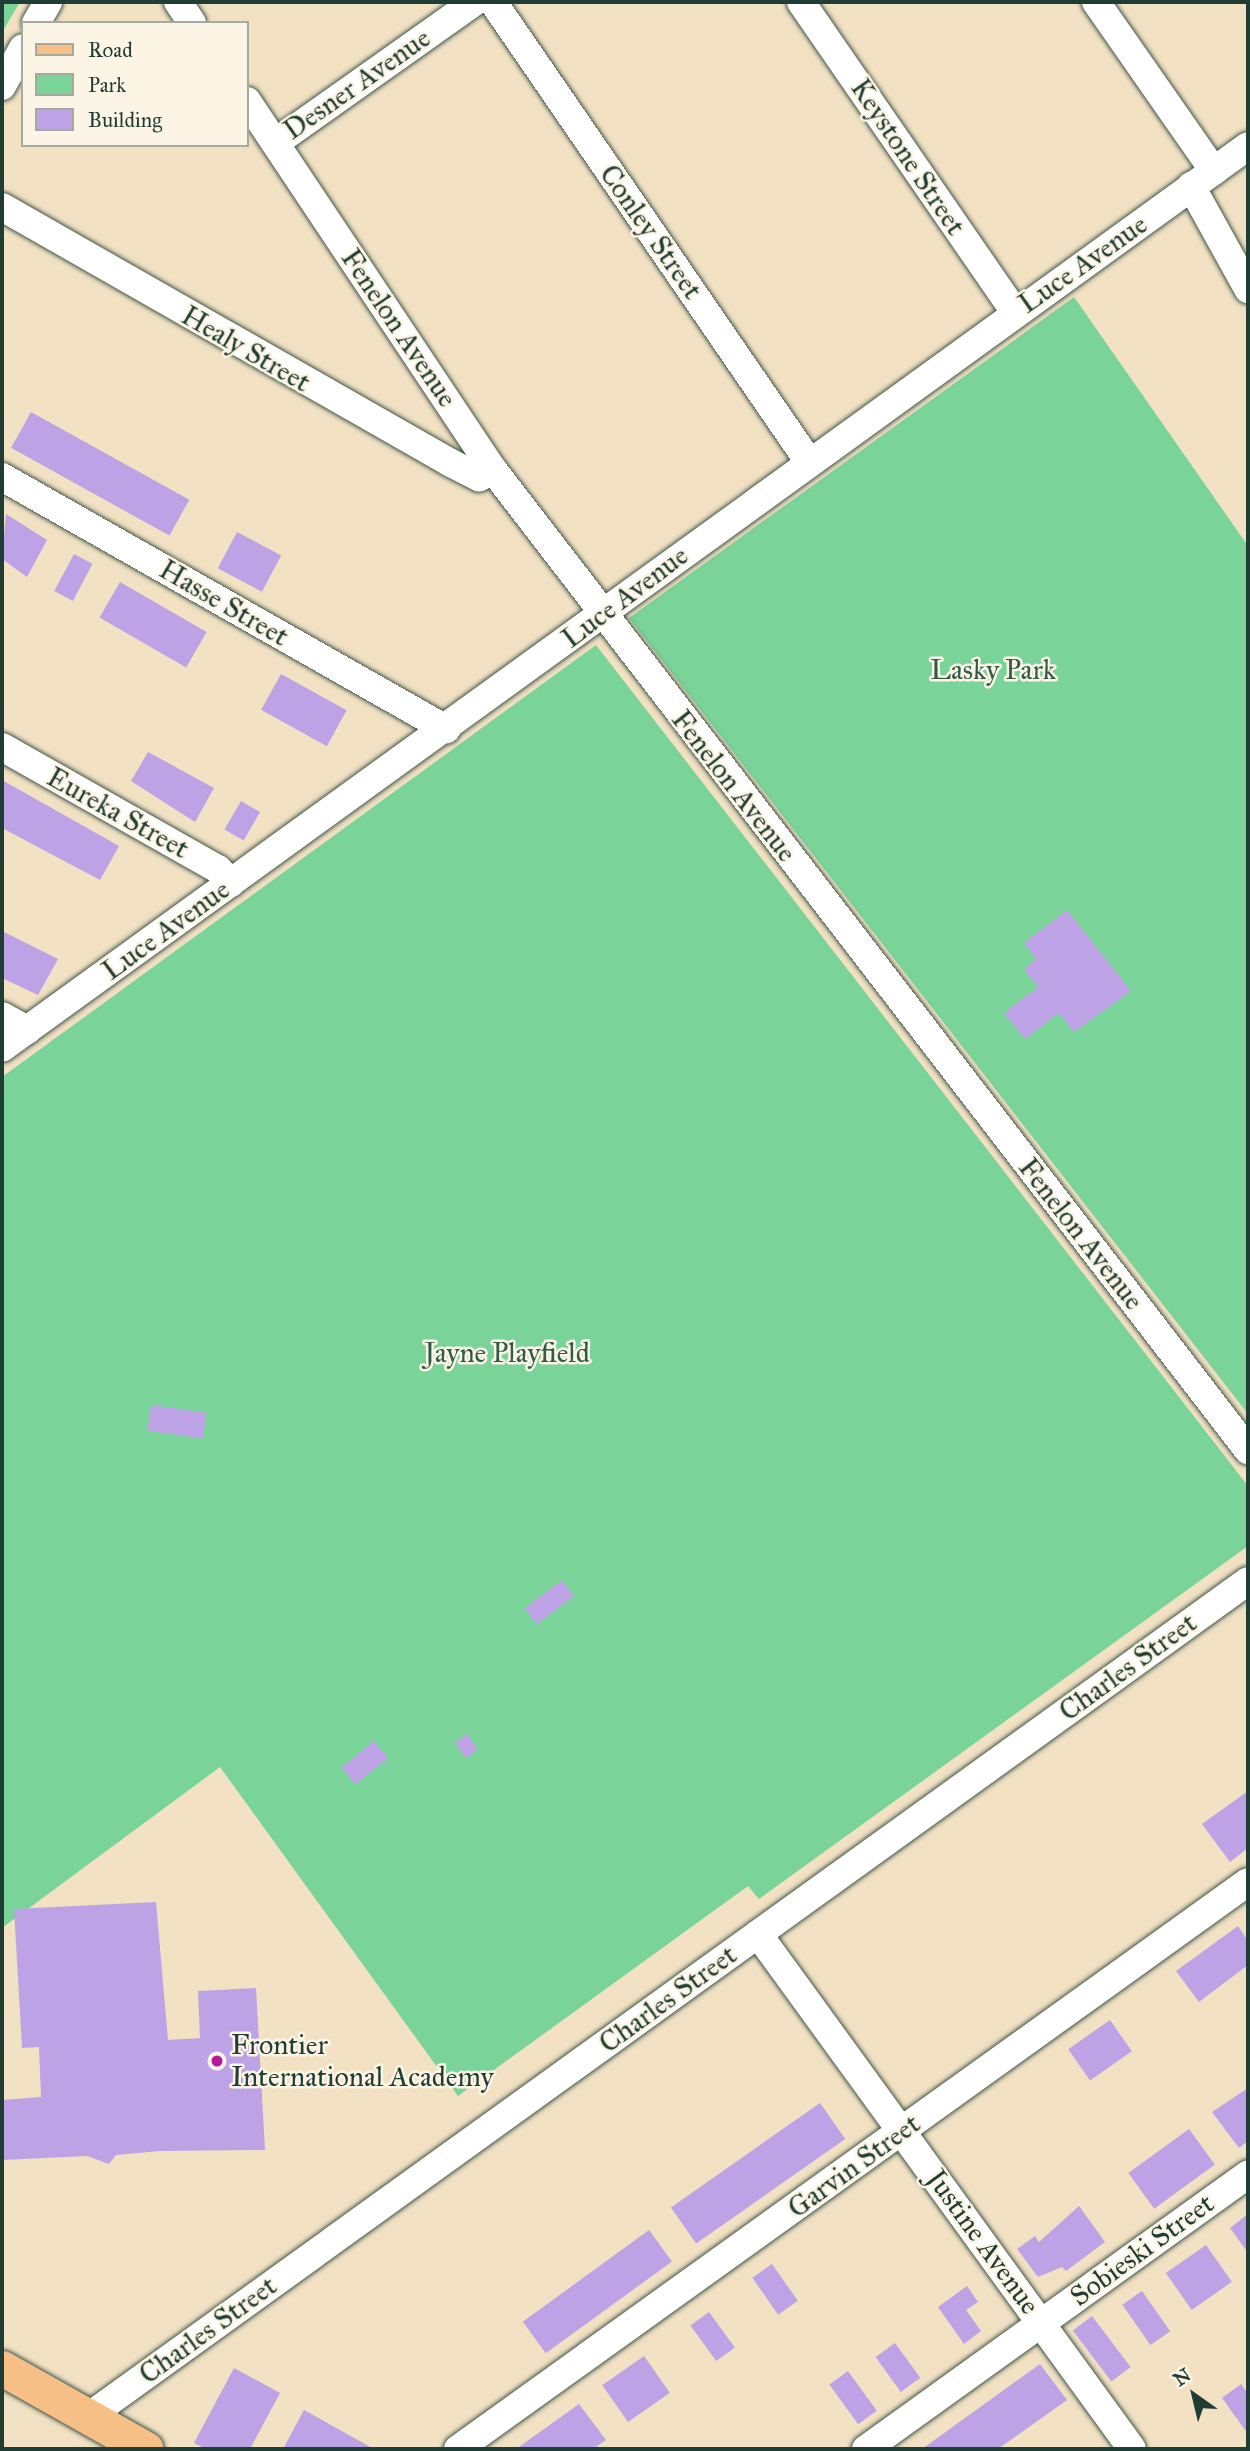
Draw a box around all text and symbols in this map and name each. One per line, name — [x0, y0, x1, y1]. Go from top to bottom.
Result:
legend — [21, 21, 248, 147]
street label: Desner Avenue — [277, 21, 437, 147]
text: Road — [88, 37, 133, 63]
text: Park — [88, 72, 126, 98]
street label: Keystone Street — [843, 73, 973, 241]
text: Building — [88, 107, 162, 133]
street label: Conley Street — [592, 158, 710, 306]
street label: Luce Avenue — [1012, 207, 1154, 321]
street label: Fenelon Avenue — [334, 243, 464, 413]
street label: Healy Street — [176, 299, 316, 399]
street label: Luce Avenue — [555, 539, 695, 655]
street label: Hasse Street — [153, 553, 295, 653]
park label: Lasky Park — [930, 653, 1056, 687]
street label: Fenelon Avenue — [664, 703, 804, 869]
street label: Eureka Street — [41, 760, 195, 866]
street label: Luce Avenue — [96, 873, 236, 987]
street label: Fenelon Avenue — [1011, 1151, 1151, 1317]
park label: Jayne Playfield — [424, 1336, 590, 1370]
street label: Charles Street — [1053, 1606, 1203, 1728]
street label: Charles Street — [593, 1938, 743, 2060]
place label: Frontier International Academy — [231, 2028, 494, 2094]
marker: Frontier International Academy — [209, 2053, 225, 2069]
street label: Garvin Street — [781, 2107, 927, 2225]
street label: Justine Avenue — [919, 2163, 1047, 2321]
street label: Sobieski Street — [1064, 2187, 1220, 2313]
street label: Charles Street — [133, 2269, 283, 2391]
north arrow — [1159, 2360, 1229, 2430]
text: N — [1169, 2363, 1195, 2391]

